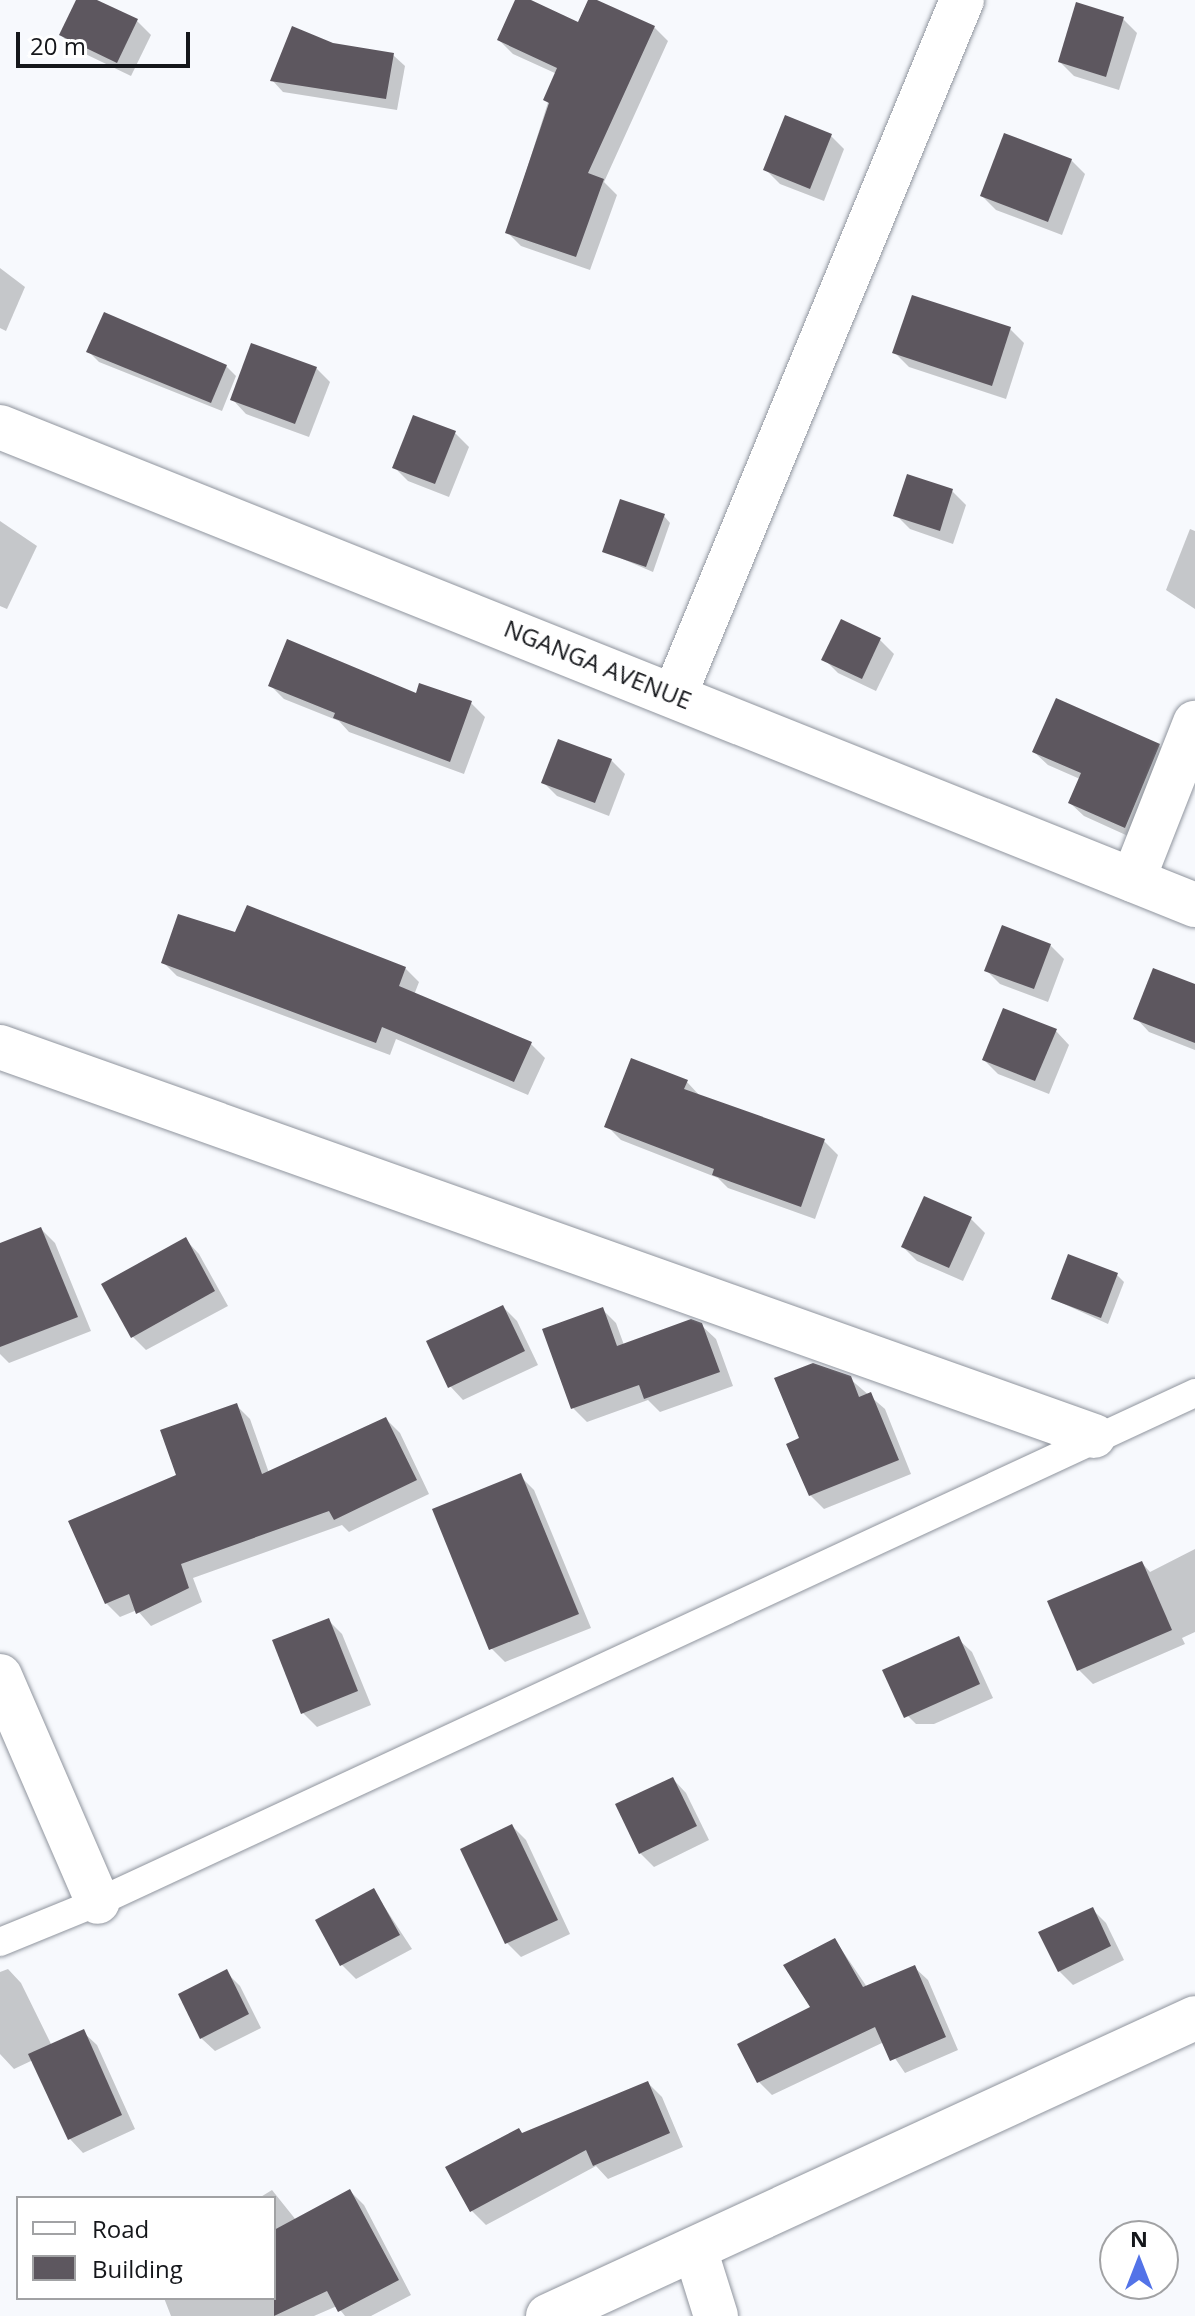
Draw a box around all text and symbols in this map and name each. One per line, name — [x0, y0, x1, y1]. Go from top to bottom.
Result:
scale bar — [20, 16, 194, 66]
text: 20 m — [30, 29, 86, 62]
street label: NGANGA AVENUE — [500, 613, 696, 715]
legend — [16, 2196, 276, 2300]
text: Road — [92, 2212, 149, 2245]
north arrow — [1099, 2220, 1179, 2300]
text: N — [1130, 2223, 1148, 2253]
text: Building — [92, 2252, 183, 2285]

